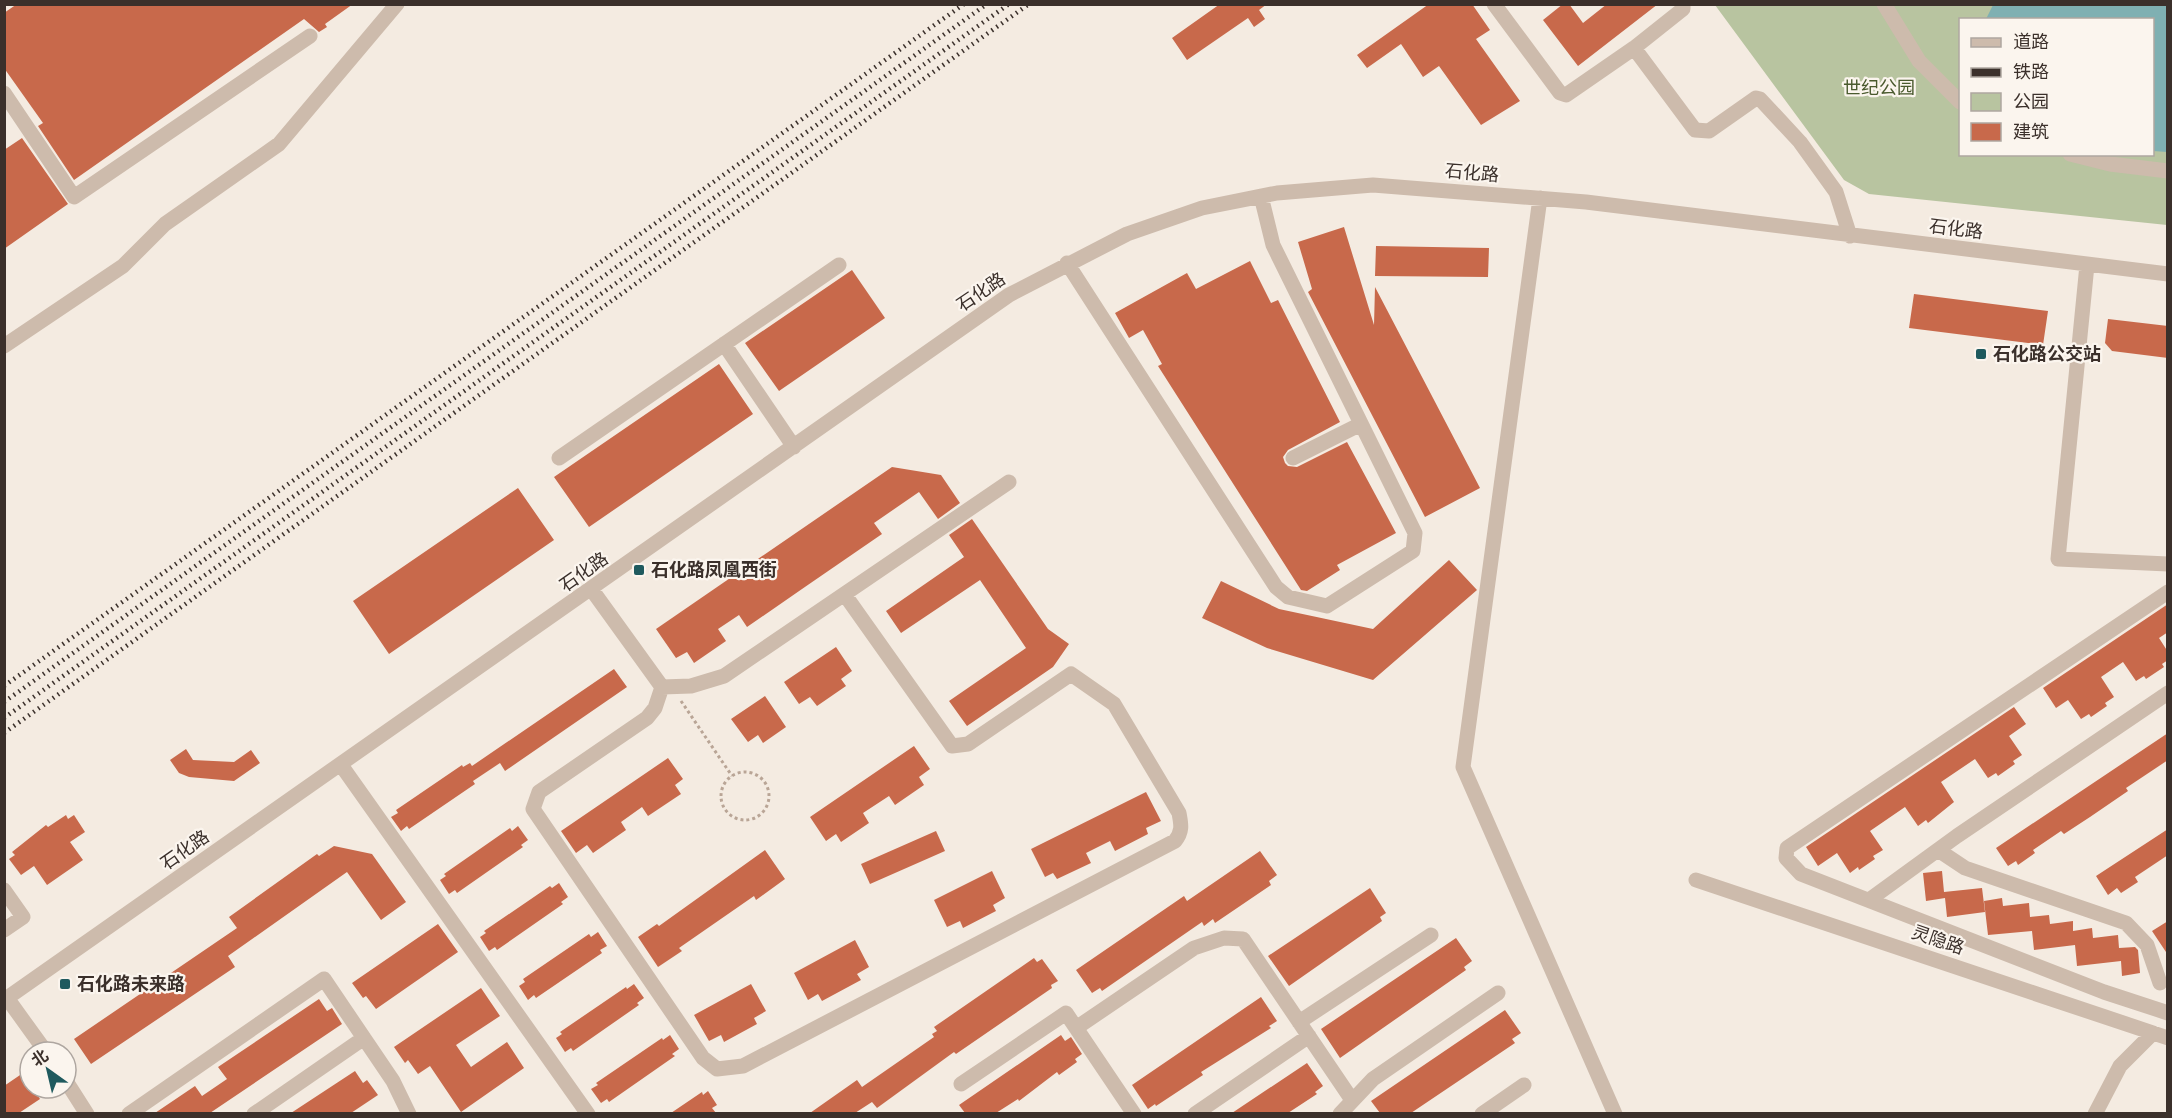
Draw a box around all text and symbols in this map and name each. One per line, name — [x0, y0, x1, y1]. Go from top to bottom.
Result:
legend — [1959, 18, 2154, 156]
text: 道路 — [2013, 31, 2049, 53]
text: 铁路 — [2013, 61, 2049, 83]
park label: 世纪公园 — [1843, 77, 1915, 99]
text: 公园 — [2013, 91, 2049, 113]
text: 建筑 — [2013, 121, 2049, 143]
street label: 石化路 — [1444, 160, 1500, 186]
street label: 石化路 — [1928, 215, 1984, 243]
street label: 石化路 — [952, 268, 1010, 316]
place label: 石化路公交站 — [1993, 343, 2101, 365]
marker: 石化路公交站 — [1974, 347, 1988, 361]
street label: 石化路 — [556, 548, 612, 596]
place label: 石化路凤凰西街 — [651, 559, 777, 581]
marker: 石化路凤凰西街 — [632, 563, 646, 577]
street label: 石化路 — [157, 826, 213, 874]
street label: 灵隐路 — [1909, 921, 1967, 959]
place label: 石化路未来路 — [77, 973, 185, 995]
marker: 石化路未来路 — [58, 977, 72, 991]
north arrow — [18, 1040, 78, 1100]
text: 北 — [28, 1046, 52, 1070]

